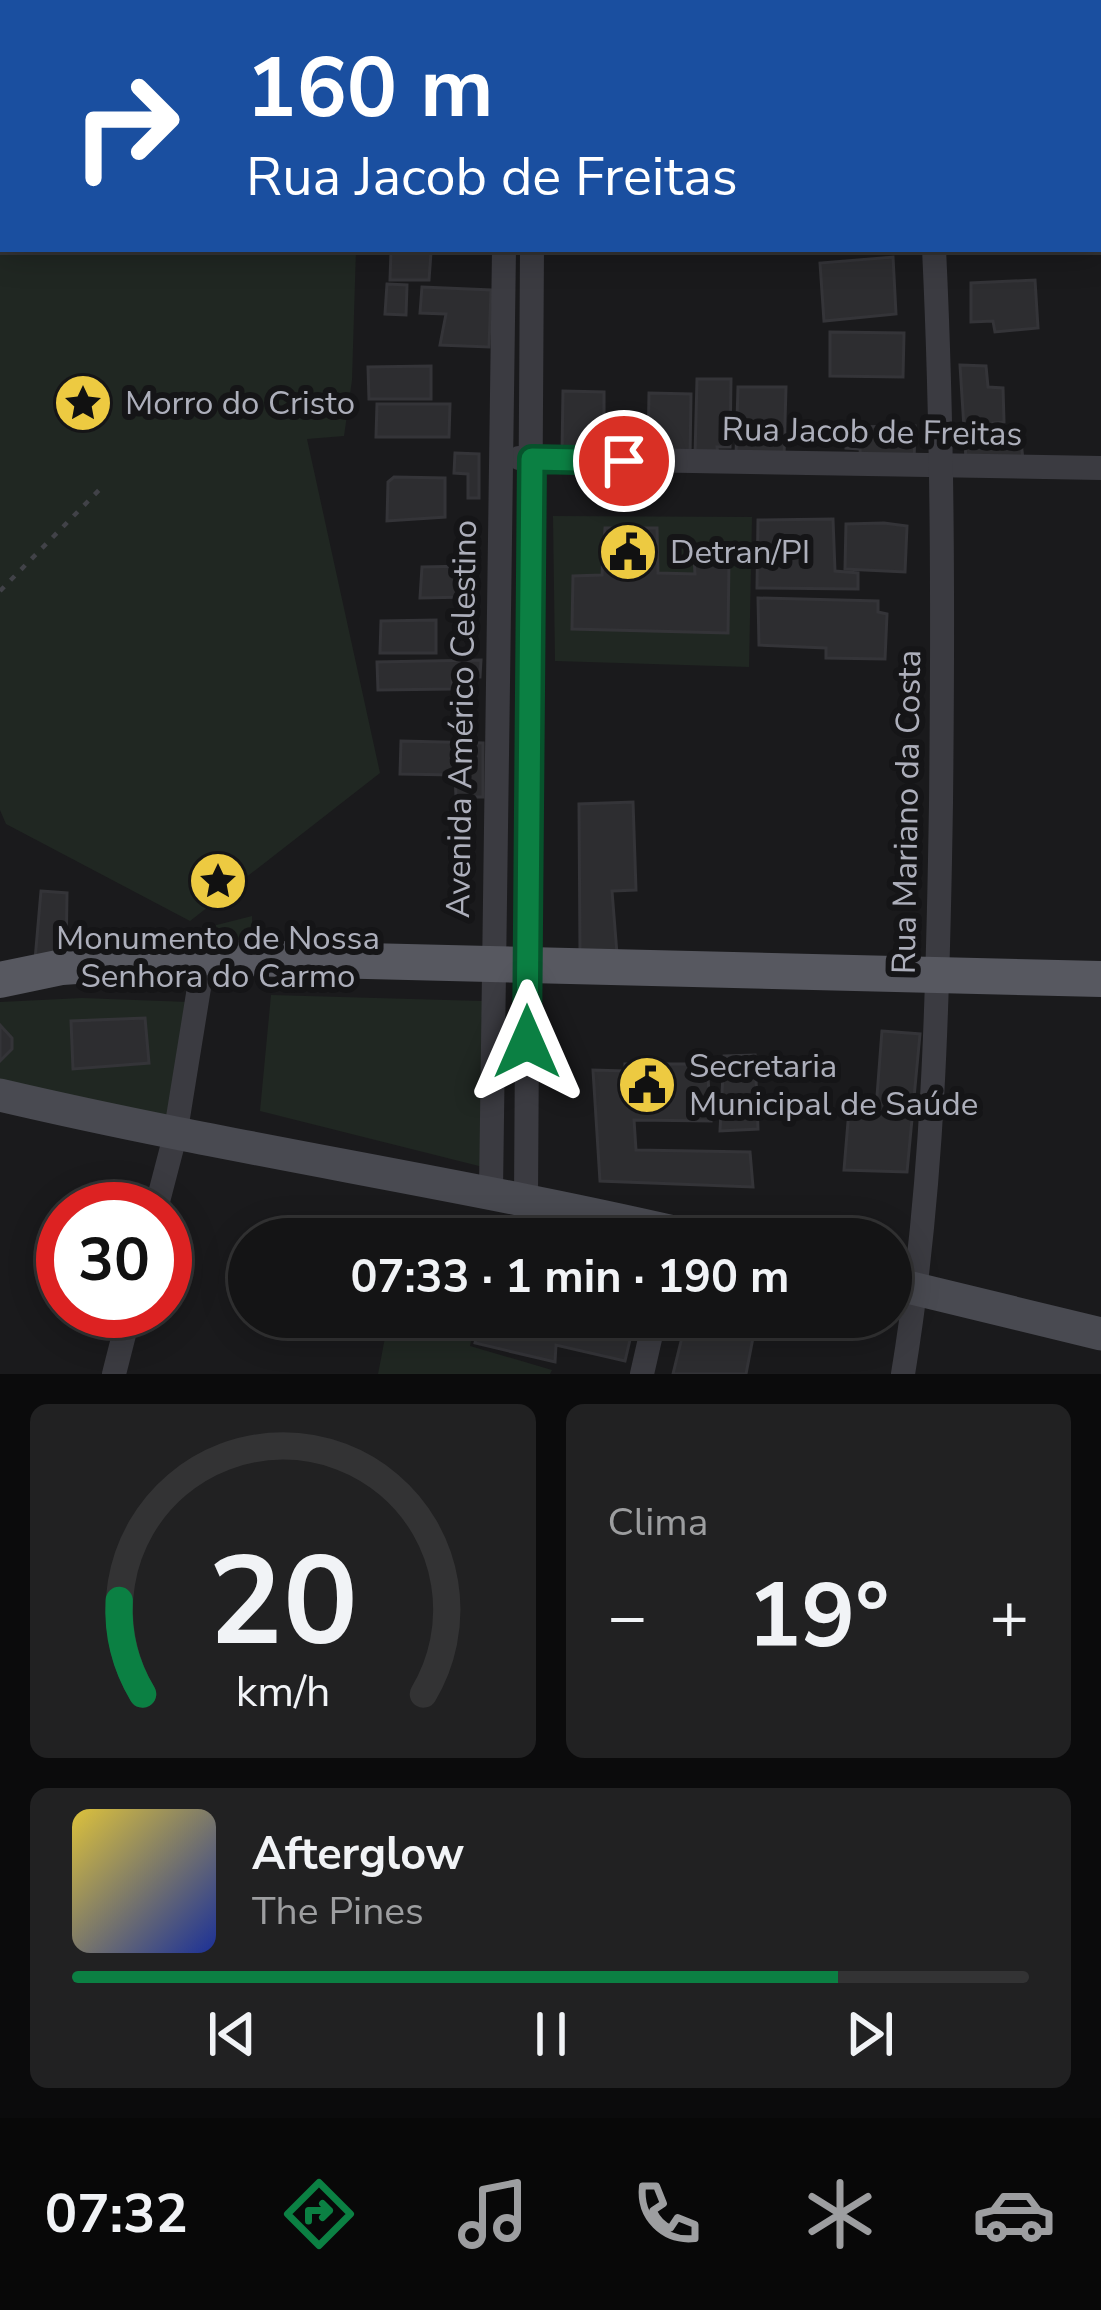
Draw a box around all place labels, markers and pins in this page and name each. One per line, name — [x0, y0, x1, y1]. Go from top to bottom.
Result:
place icon: Morro do Cristo — [52, 372, 114, 434]
place label: Morro do Cristo — [125, 381, 355, 426]
pin — [573, 410, 675, 512]
public building icon: Detran/PI — [597, 521, 659, 583]
place label: Detran/PI — [670, 530, 810, 575]
place icon: Monumento de Nossa Senhora do Carmo — [187, 850, 249, 912]
place label: Monumento de Nossa Senhora do Carmo — [56, 916, 380, 999]
place label: Secretaria Municipal de Saúde — [689, 1044, 978, 1127]
public building icon: Secretaria Municipal de Saúde — [616, 1054, 678, 1116]

